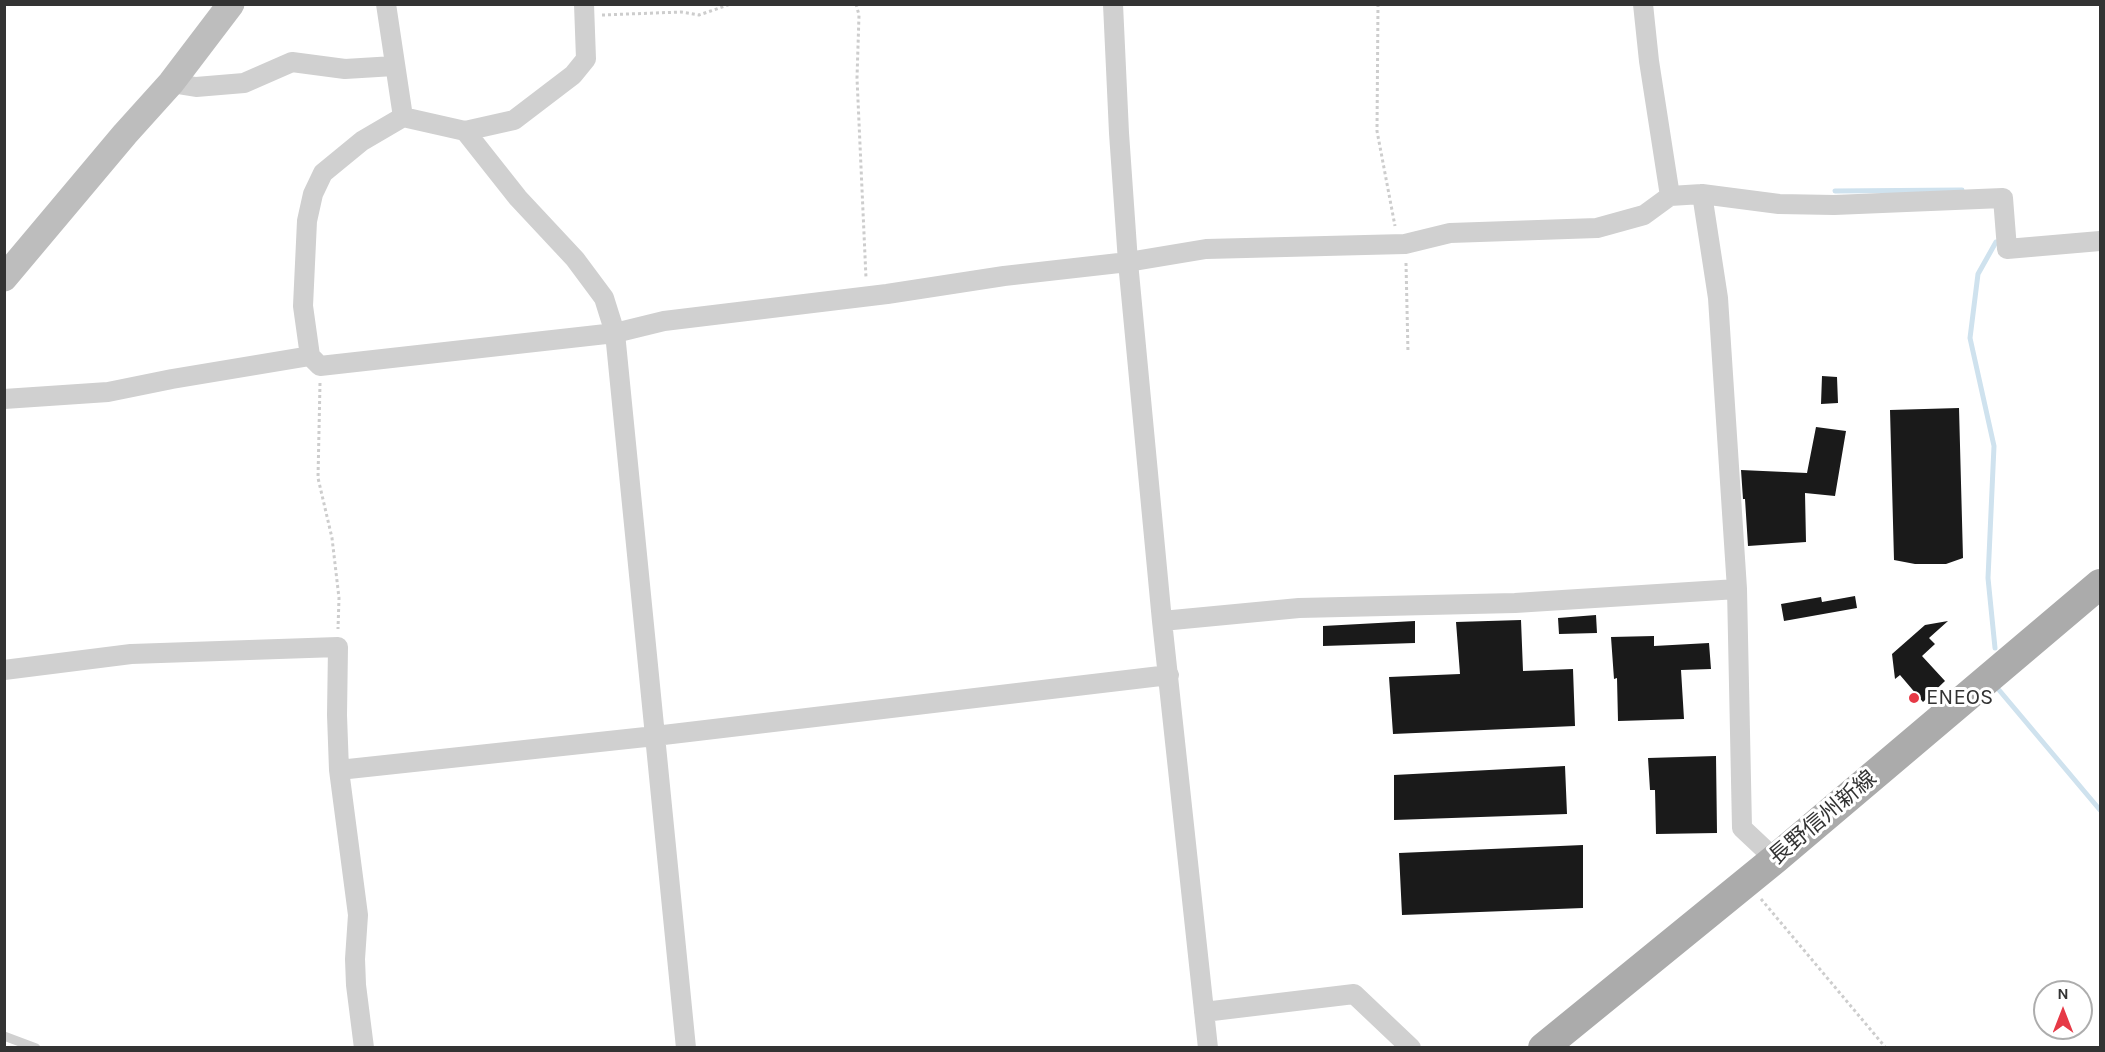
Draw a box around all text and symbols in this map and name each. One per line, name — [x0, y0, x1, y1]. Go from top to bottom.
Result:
place label: ENEOS — [1926, 685, 1993, 711]
marker: ENEOS — [1907, 691, 1921, 705]
street label: 長野信州新線 — [1764, 765, 1882, 871]
north arrow — [2033, 980, 2093, 1040]
text: N — [2057, 984, 2069, 1003]

